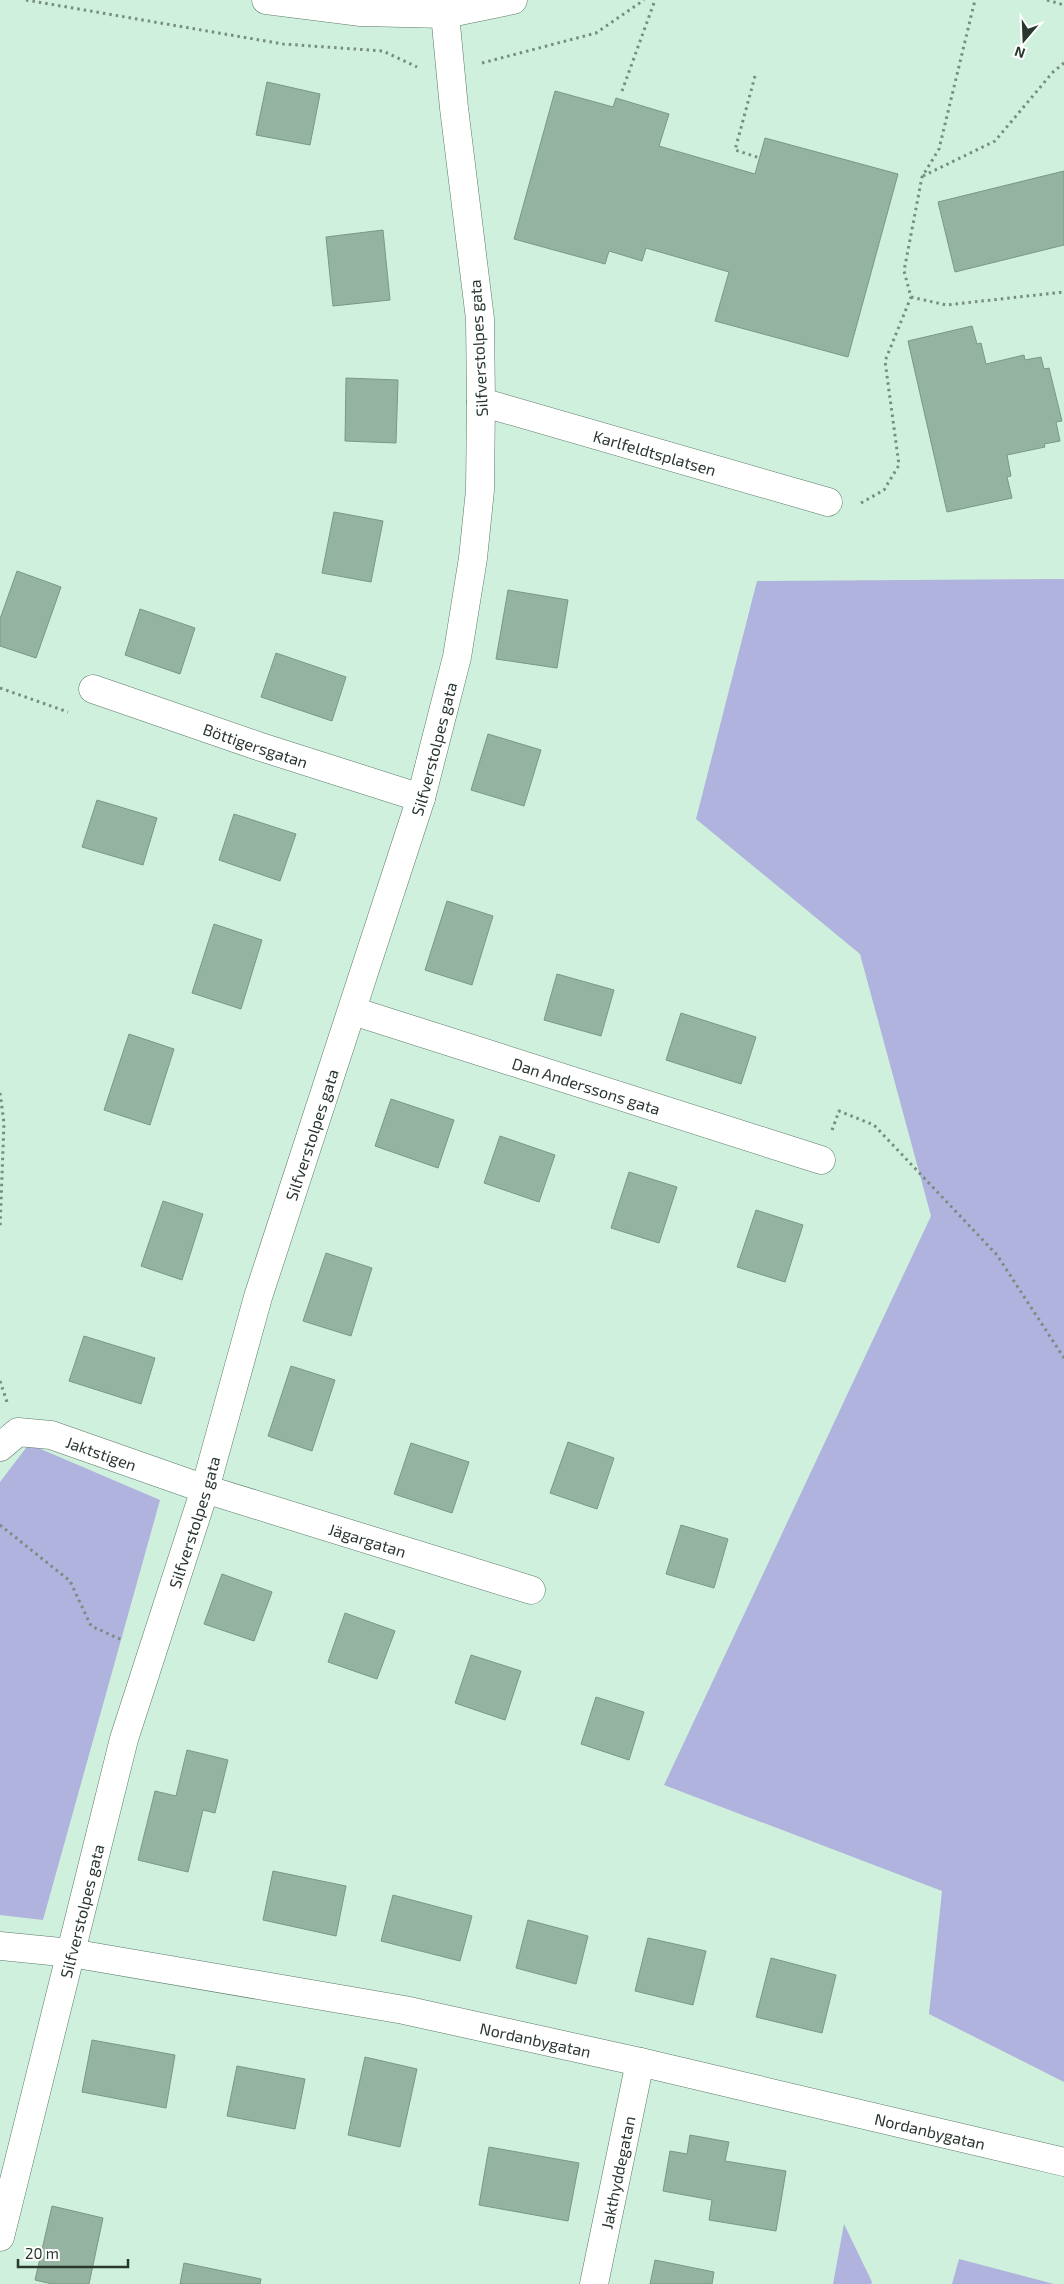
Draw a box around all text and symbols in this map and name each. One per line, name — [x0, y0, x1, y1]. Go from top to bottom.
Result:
north arrow — [999, 15, 1049, 65]
text: N — [1012, 43, 1027, 62]
street label: Silfverstolpes gata — [465, 279, 491, 417]
street label: Karlfeldtsplatsen — [591, 425, 719, 479]
street label: Silfverstolpes gata — [406, 680, 460, 818]
street label: Böttigersgatan — [201, 718, 310, 771]
street label: Dan Anderssons gata — [510, 1053, 663, 1118]
street label: Silfverstolpes gata — [281, 1066, 341, 1203]
street label: Jaktstigen — [64, 1432, 139, 1474]
street label: Silfverstolpes gata — [164, 1454, 223, 1591]
street label: Jägargatan — [327, 1518, 409, 1560]
street label: Silfverstolpes gata — [55, 1842, 107, 1980]
street label: Nordanbygatan — [478, 2018, 593, 2060]
street label: Nordanbygatan — [873, 2108, 987, 2153]
street label: Jakthyddegatan — [596, 2114, 638, 2231]
scale bar — [18, 2236, 128, 2268]
text: 20 m — [25, 2244, 59, 2262]

